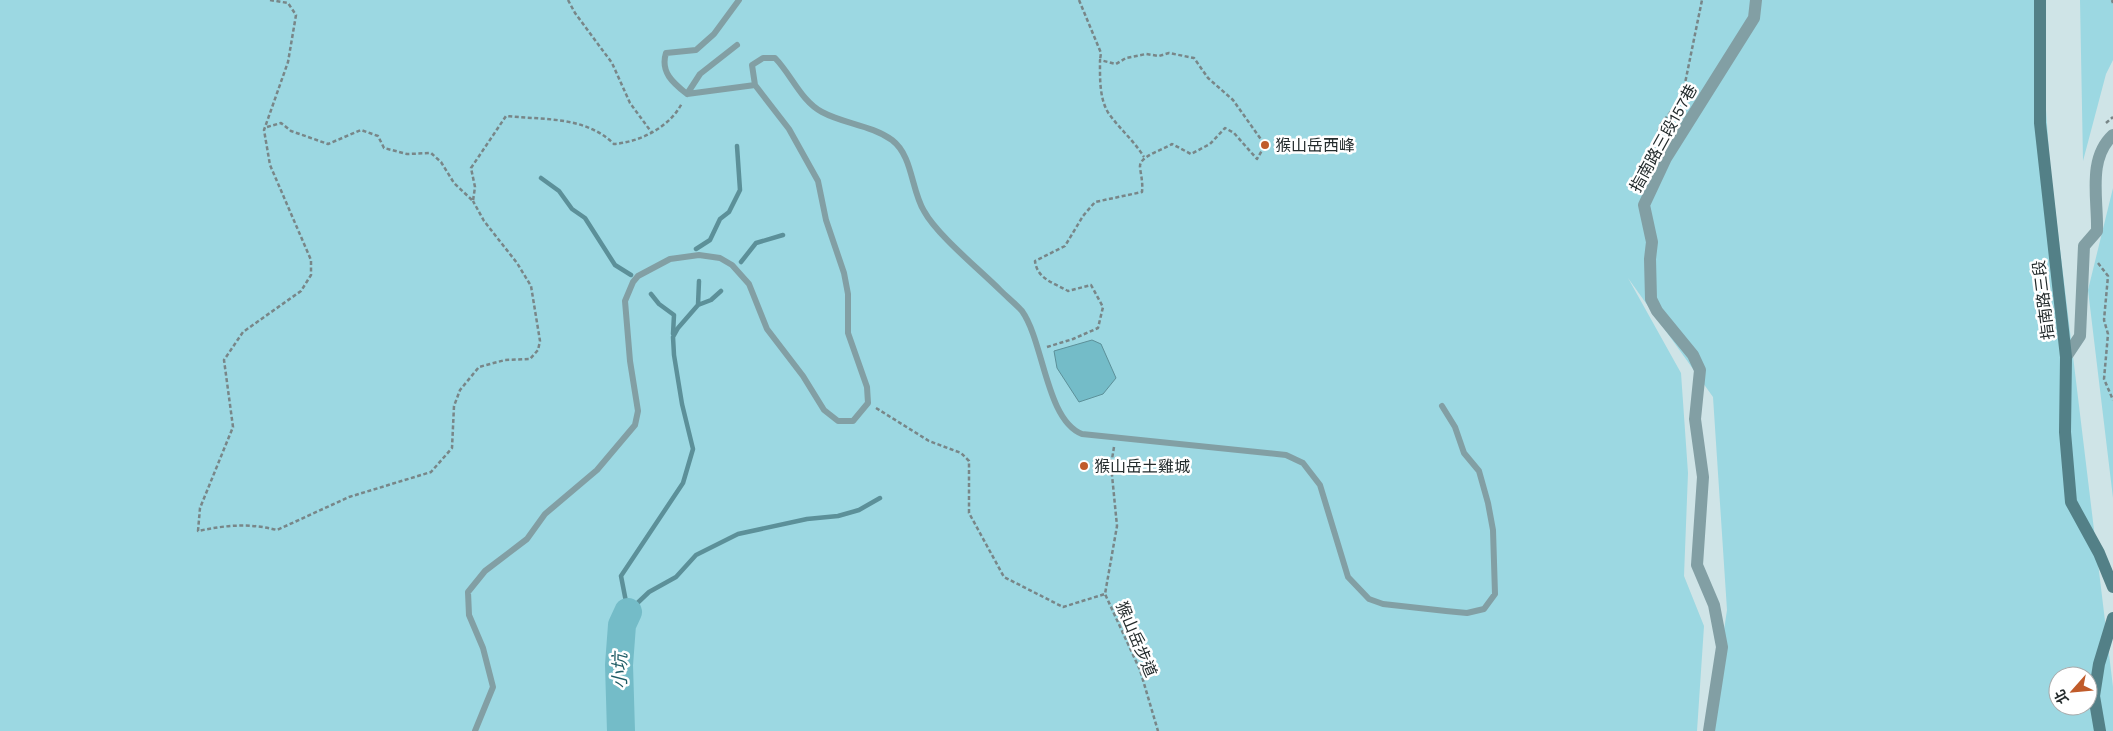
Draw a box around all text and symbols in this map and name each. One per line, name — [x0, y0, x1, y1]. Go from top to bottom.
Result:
street label: 指南路三段157巷 — [1626, 81, 1701, 196]
place label: 猴山岳西峰 — [1275, 136, 1355, 155]
marker: 猴山岳西峰 — [1259, 139, 1271, 151]
street label: 指南路三段 — [2029, 259, 2058, 341]
place label: 猴山岳土雞城 — [1094, 457, 1190, 476]
marker: 猴山岳土雞城 — [1078, 460, 1090, 472]
street label: 猴山岳步道 — [1112, 599, 1161, 680]
water label: 小坑 — [609, 650, 630, 689]
north arrow — [2048, 666, 2098, 716]
text: 北 — [2051, 687, 2072, 707]

